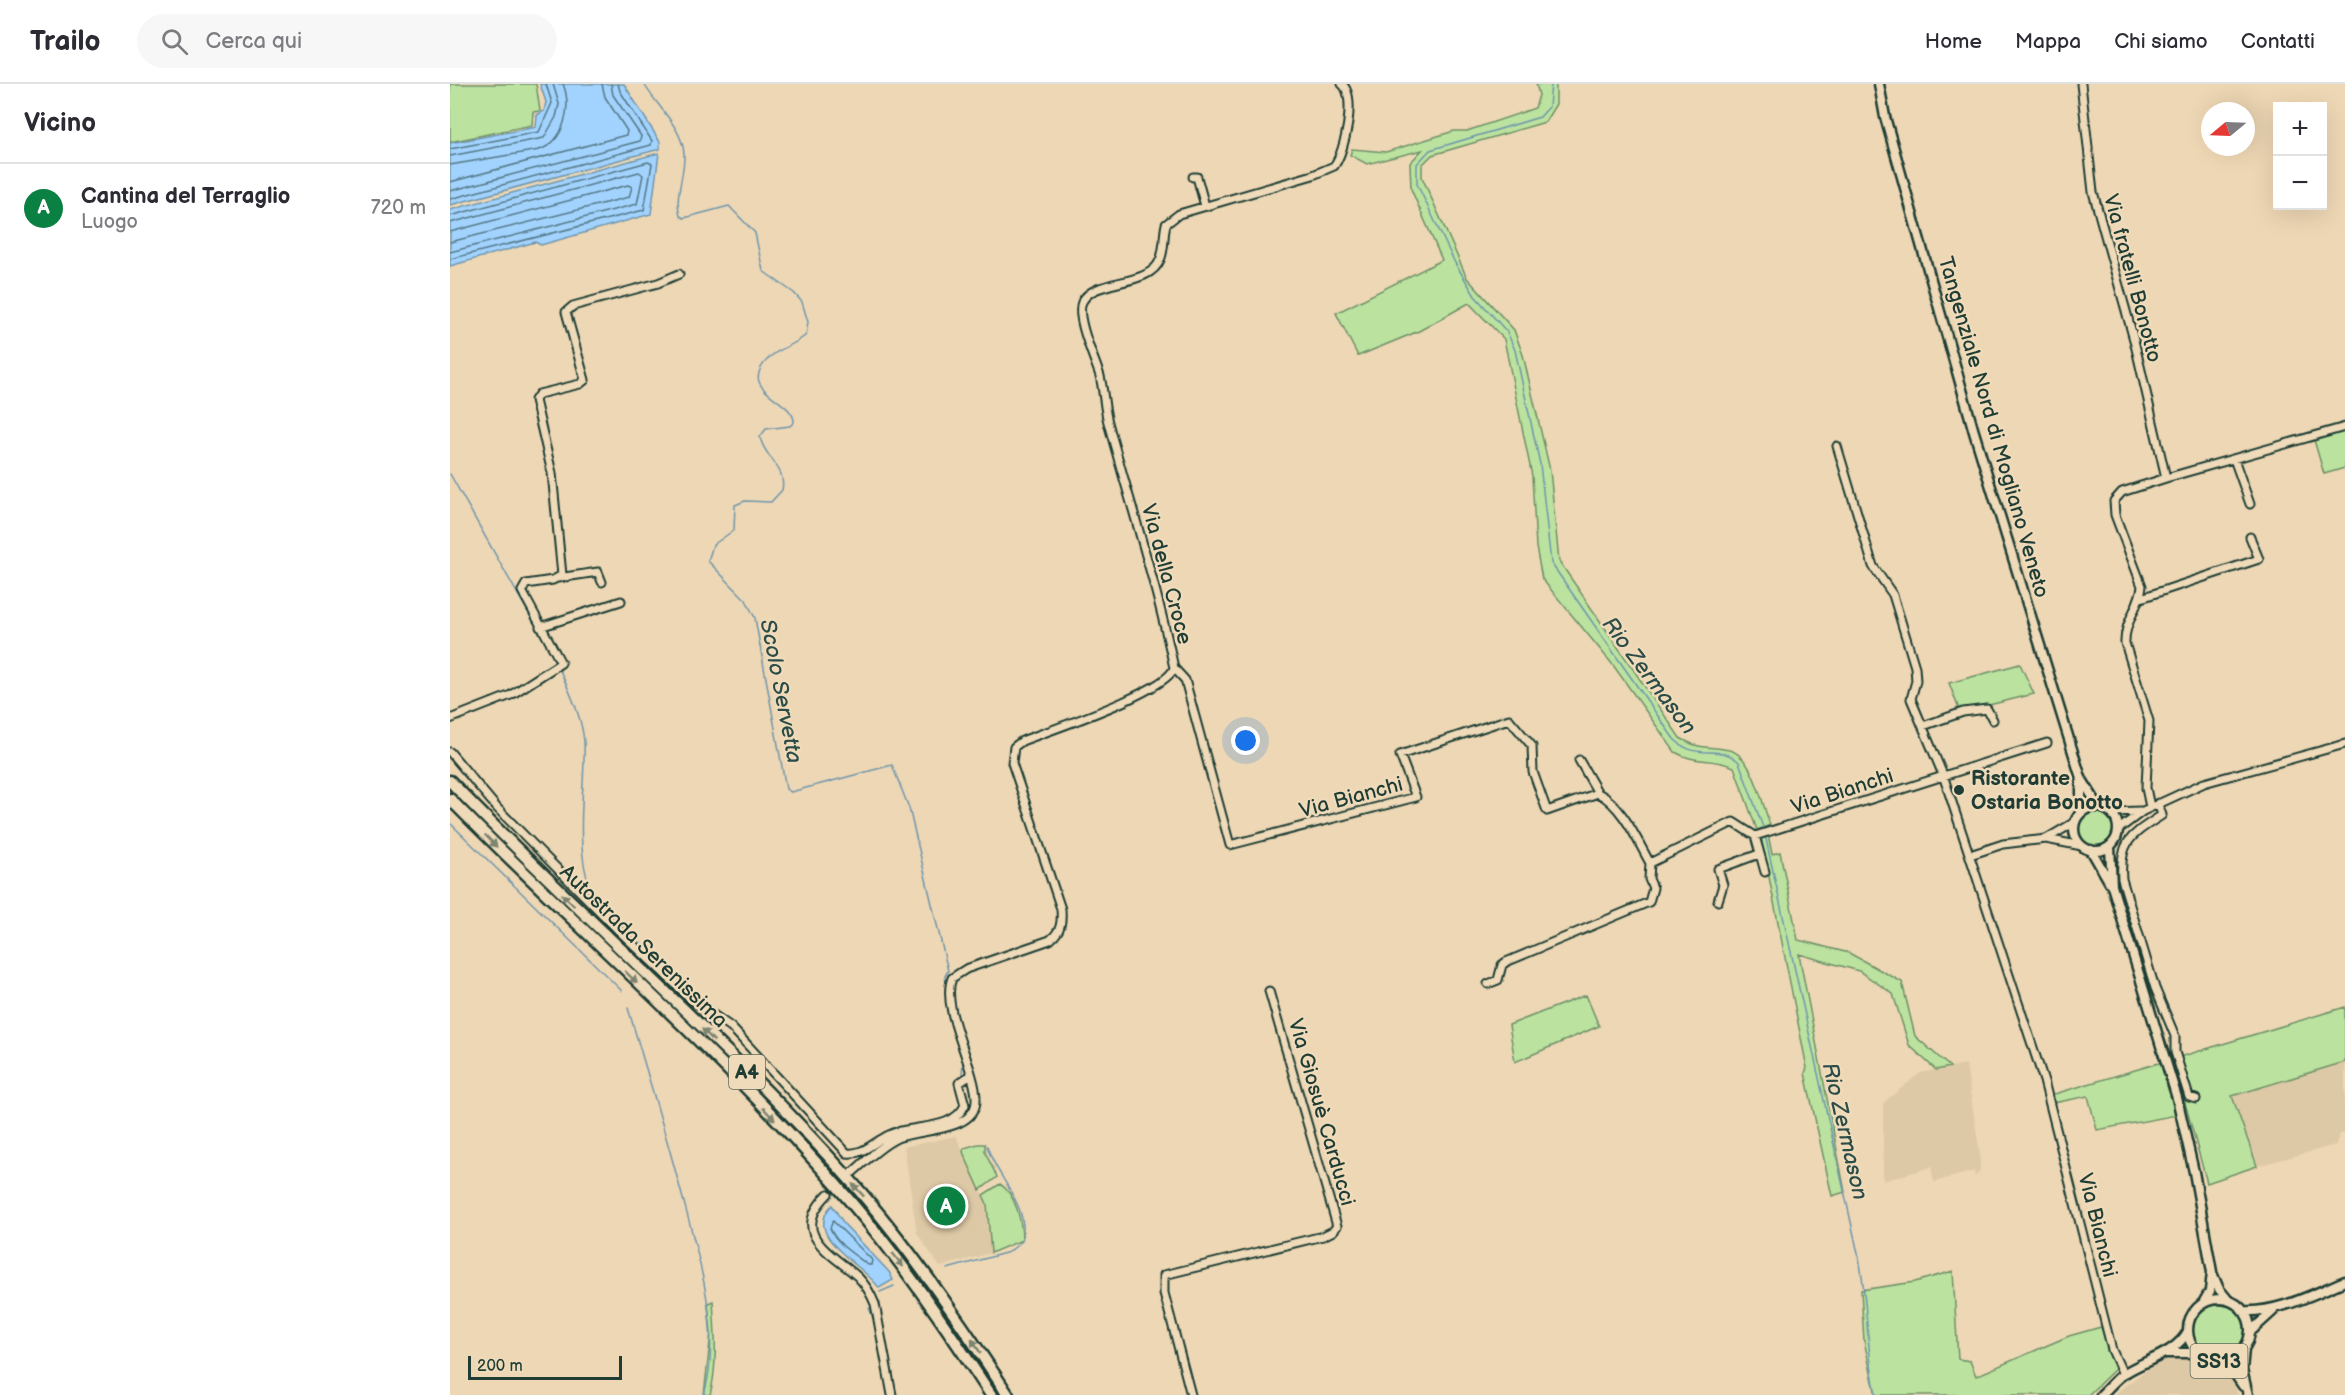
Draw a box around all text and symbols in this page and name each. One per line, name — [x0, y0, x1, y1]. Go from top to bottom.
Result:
search box — [137, 14, 557, 68]
text: Trailo — [30, 25, 101, 58]
icon: search — [158, 25, 191, 58]
text: Cerca qui — [206, 28, 302, 55]
text: Home — [1925, 29, 1982, 54]
text: Mappa — [2015, 29, 2081, 54]
text: Chi siamo — [2114, 29, 2208, 54]
text: Contatti — [2241, 29, 2315, 54]
north arrow — [2201, 102, 2255, 156]
map controls — [2273, 102, 2327, 210]
button: + — [2273, 102, 2327, 156]
text: Vicino — [24, 108, 96, 139]
button: − — [2273, 156, 2327, 210]
text: Cantina del Terraglio — [81, 183, 290, 210]
street label: Via fratelli Bonotto — [2098, 191, 2167, 365]
text: A — [37, 196, 50, 220]
text: 720 m — [371, 196, 426, 220]
text: Luogo — [81, 210, 138, 234]
street label: Tangenziale Nord di Mogliano Veneto — [1933, 254, 2054, 601]
street label: Via della Croce — [1136, 501, 1197, 647]
water label: Rio Zermason — [1596, 612, 1702, 740]
water label: Scolo Servetta — [753, 617, 808, 766]
your location — [1231, 726, 1260, 755]
street label: Via Bianchi — [1788, 763, 1897, 820]
place label: Ristorante Ostaria Bonotto — [1971, 766, 2123, 815]
street label: Via Bianchi — [1297, 772, 1406, 823]
marker: Ristorante Ostaria Bonotto — [1952, 783, 1966, 797]
one-way arrow — [484, 833, 498, 848]
street label: Autostrada Serenissima — [555, 860, 733, 1033]
one-way arrow — [561, 893, 575, 907]
one-way arrow — [623, 969, 637, 983]
street label: Via Giosuè Carducci — [1283, 1016, 1360, 1209]
one-way arrow — [701, 1028, 716, 1042]
road number: A4 — [729, 1055, 765, 1089]
water label: Rio Zermason — [1816, 1060, 1873, 1203]
one-way arrow — [762, 1106, 776, 1120]
street label: Via Bianchi — [2073, 1171, 2122, 1280]
one-way arrow — [851, 1183, 865, 1198]
pin: A — [926, 1184, 966, 1228]
one-way arrow — [891, 1253, 903, 1268]
one-way arrow — [970, 1338, 981, 1354]
road number: SS13 — [2190, 1344, 2248, 1378]
scale bar — [468, 1353, 622, 1380]
text: 200 m — [477, 1357, 523, 1376]

